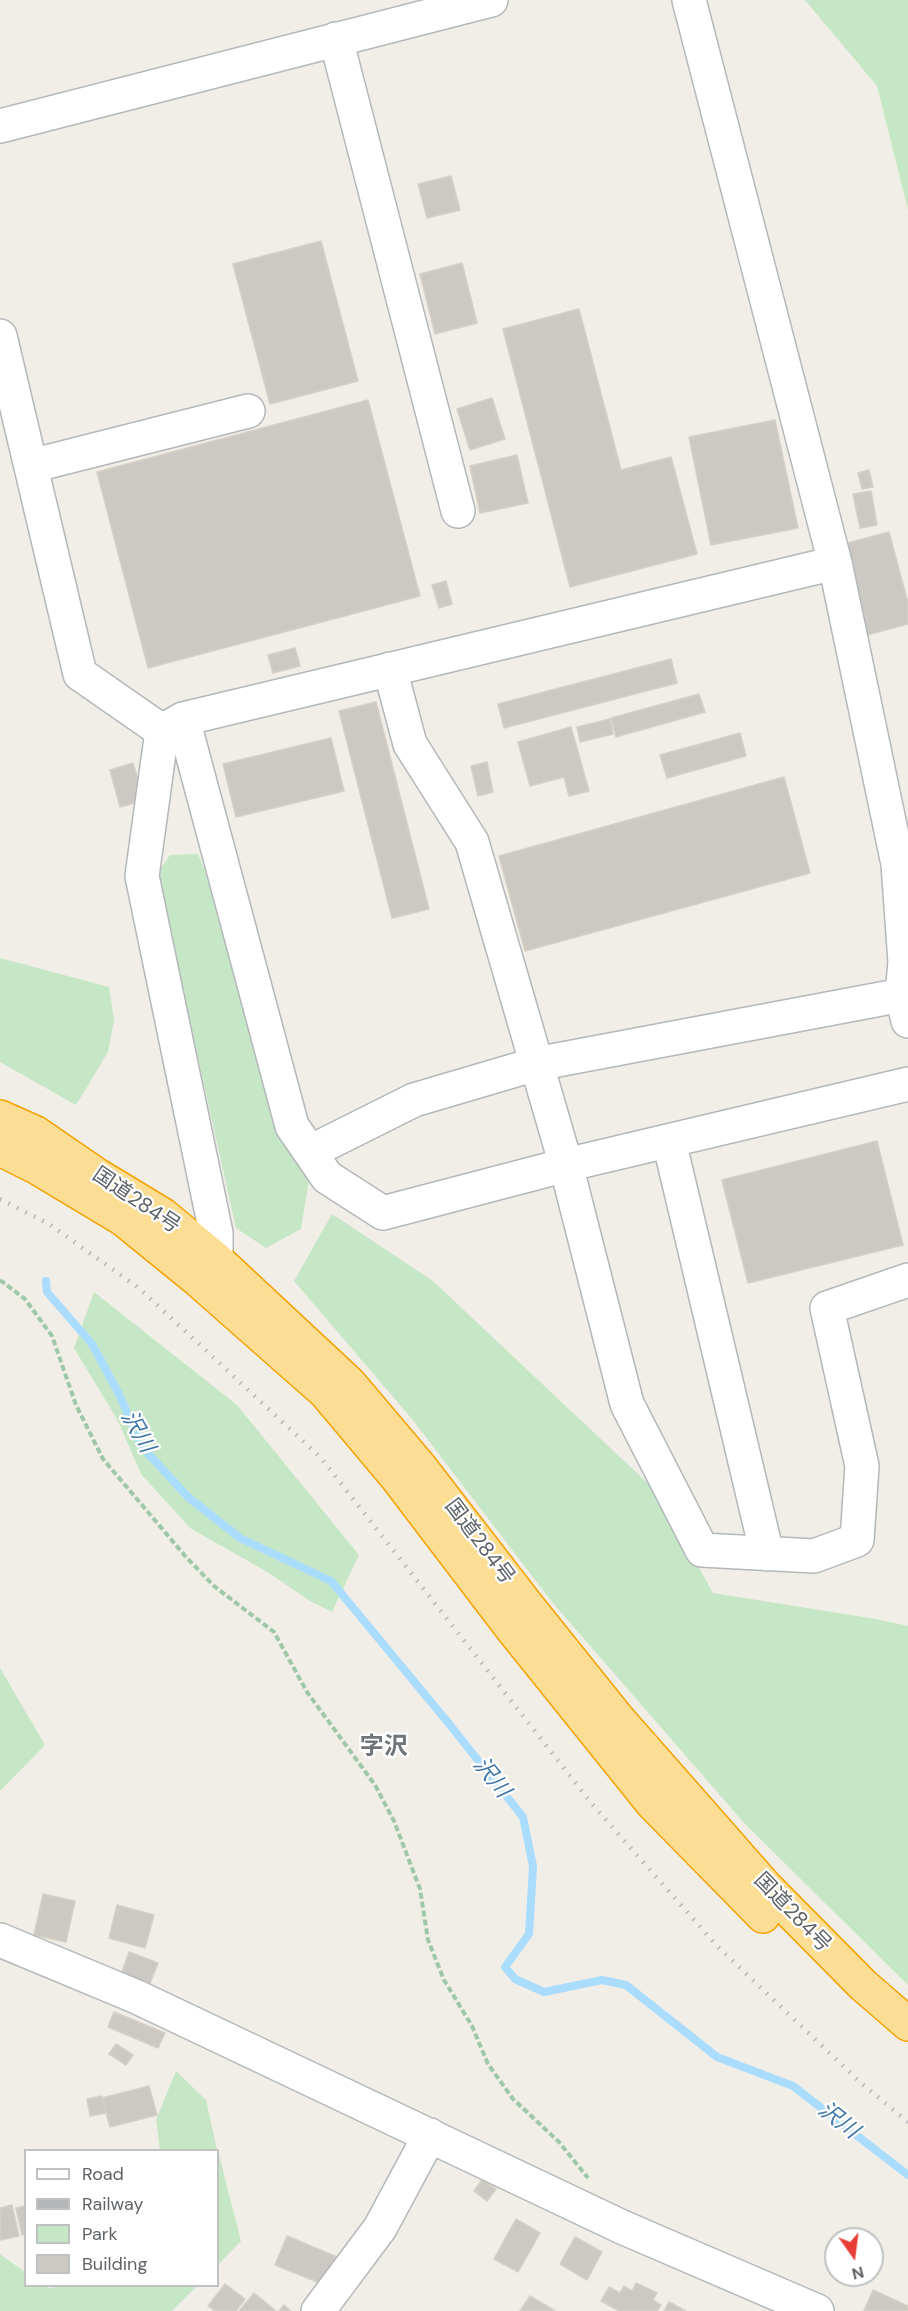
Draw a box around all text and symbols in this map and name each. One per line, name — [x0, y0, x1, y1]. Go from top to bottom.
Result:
street label: 国道284号 — [87, 1163, 185, 1239]
water label: 沢川 — [115, 1406, 159, 1458]
street label: 国道284号 — [439, 1494, 519, 1590]
district label: 字沢 — [360, 1734, 408, 1762]
water label: 沢川 — [467, 1753, 515, 1803]
street label: 国道284号 — [748, 1868, 836, 1958]
water label: 沢川 — [813, 2097, 863, 2145]
legend — [24, 2149, 219, 2287]
text: Road — [82, 2162, 124, 2186]
text: Railway — [82, 2192, 144, 2216]
text: Park — [82, 2222, 118, 2246]
north arrow — [824, 2227, 884, 2287]
text: Building — [82, 2252, 147, 2276]
text: N — [850, 2261, 866, 2285]

